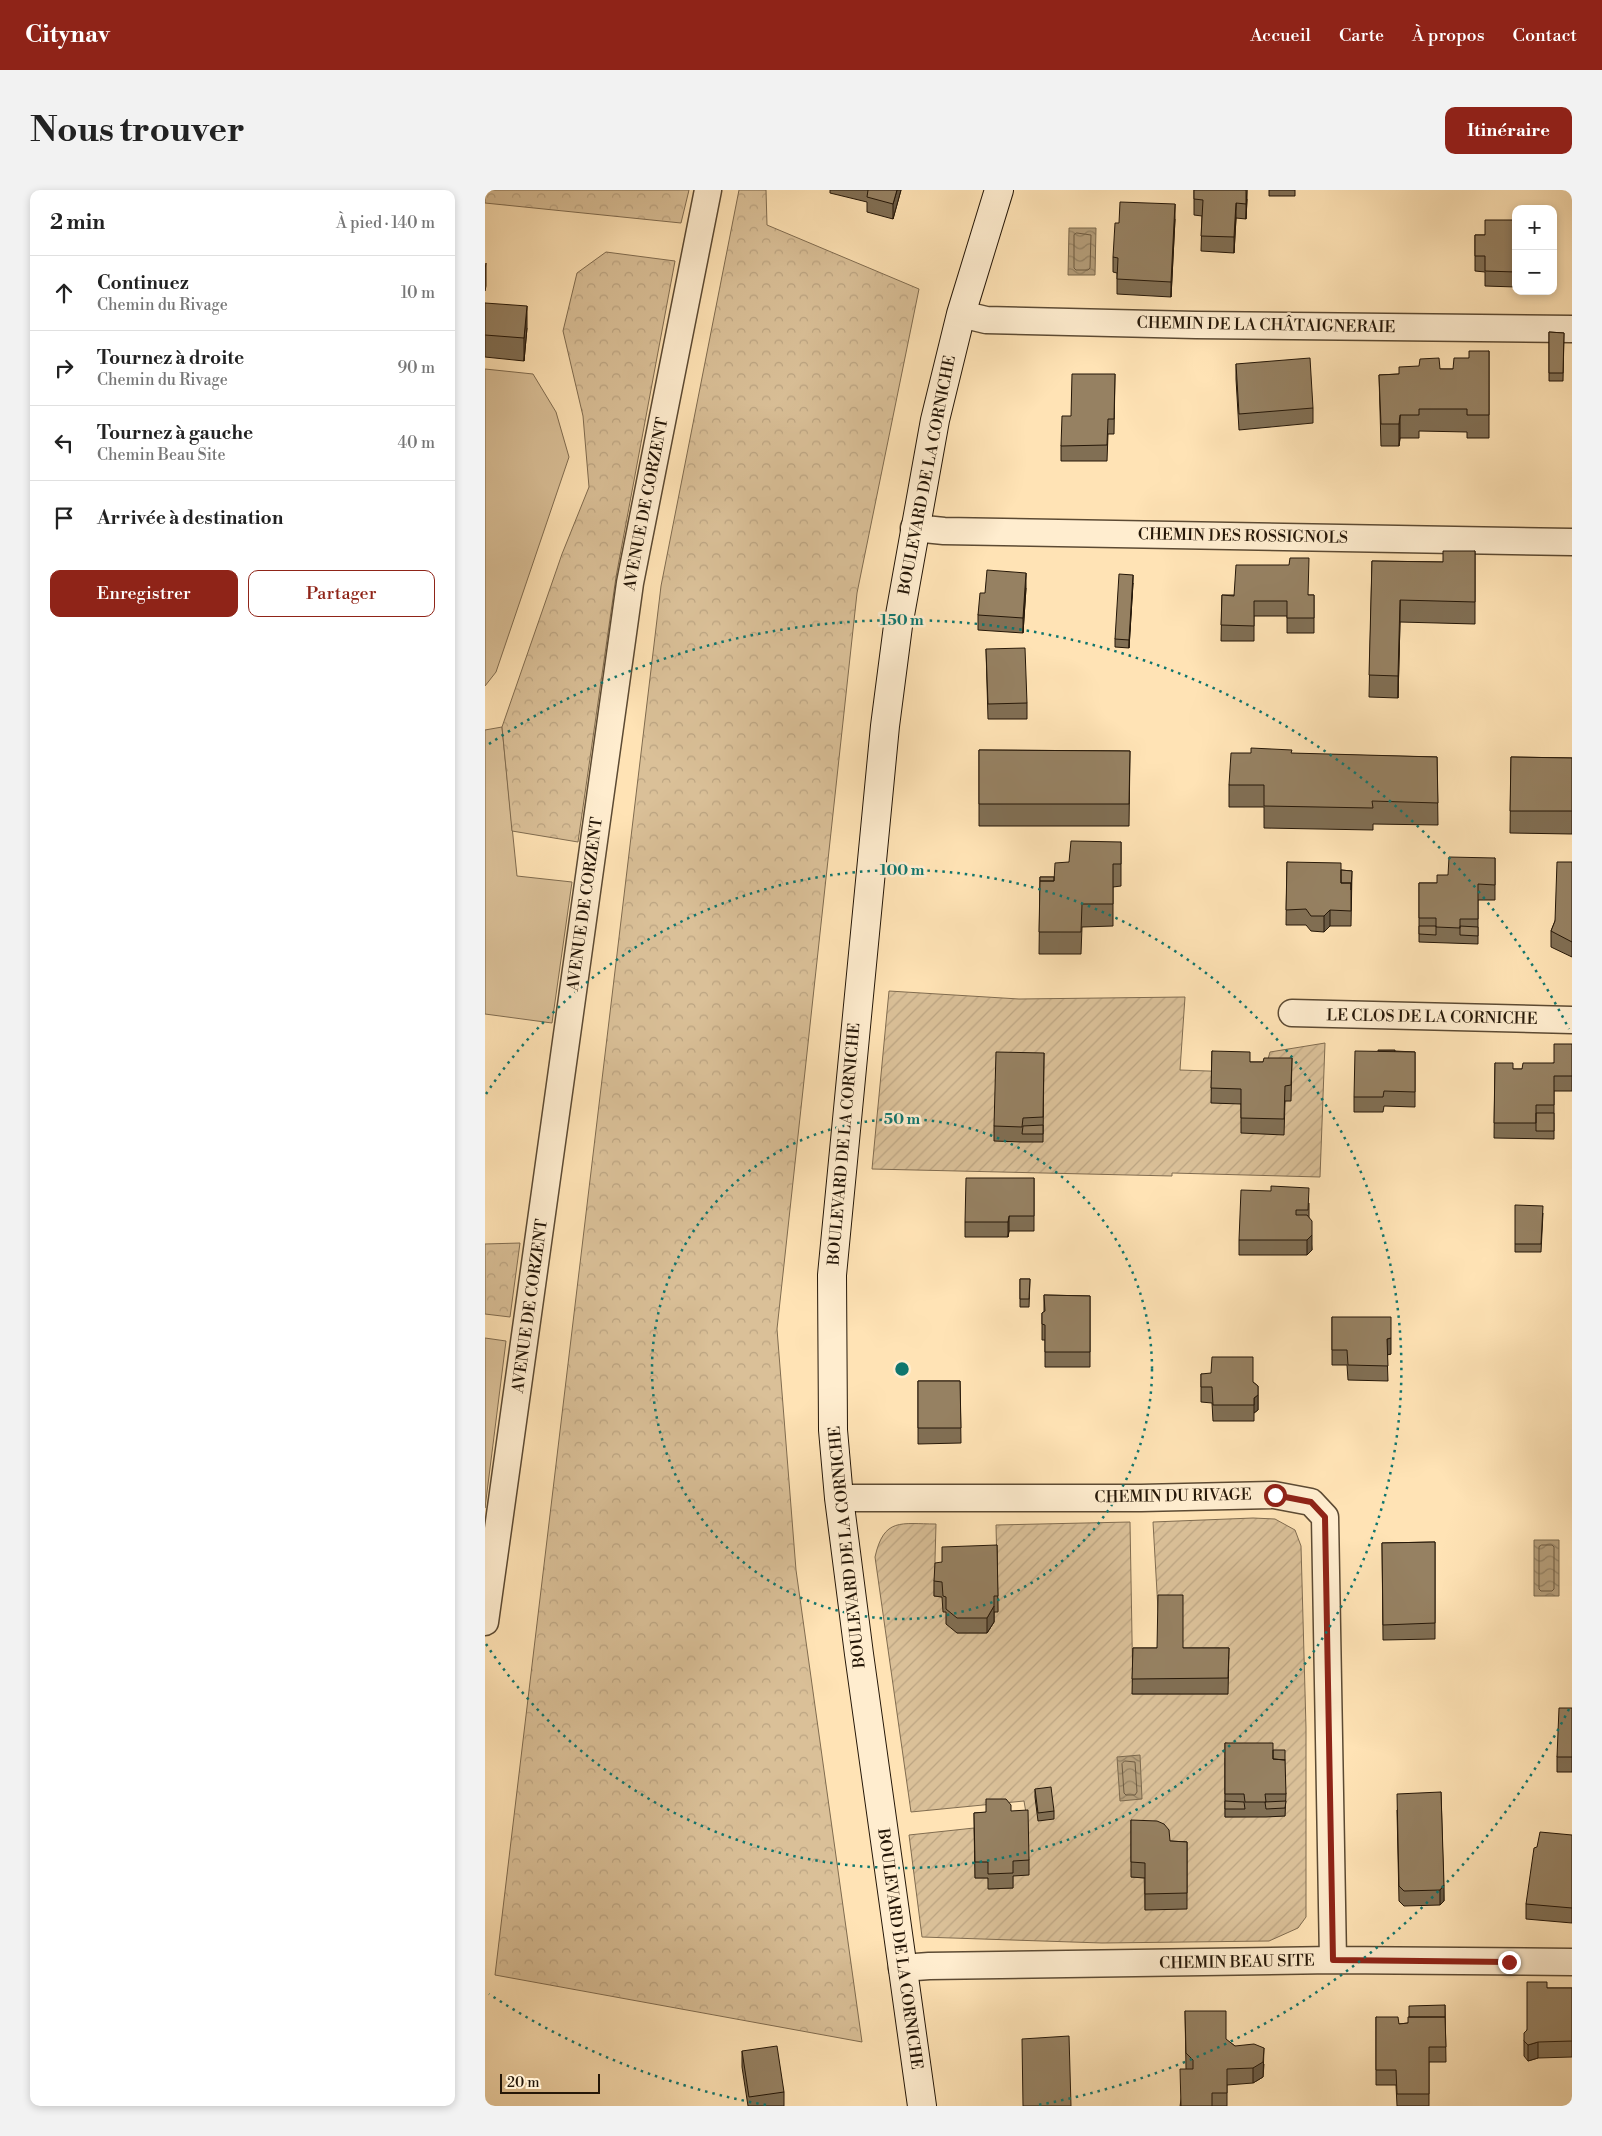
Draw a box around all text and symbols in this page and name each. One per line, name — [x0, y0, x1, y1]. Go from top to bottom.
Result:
text: Citynav — [25, 20, 110, 50]
text: Accueil — [1250, 24, 1311, 47]
text: Carte — [1339, 24, 1384, 47]
text: À propos — [1412, 24, 1485, 47]
text: Contact — [1513, 24, 1577, 47]
button: Itinéraire — [1445, 107, 1572, 154]
text: Nous trouver — [30, 109, 245, 152]
map controls — [1512, 205, 1557, 295]
button: + — [1512, 205, 1557, 250]
text: 2 min — [50, 210, 105, 236]
text: À pied · 140 m — [336, 213, 435, 233]
button: − — [1512, 250, 1557, 295]
text: Continuez — [97, 271, 189, 295]
icon: ahead — [50, 279, 78, 307]
text: 10 m — [401, 283, 435, 303]
text: Chemin du Rivage — [97, 295, 228, 315]
street label: CHEMIN DE LA CHÂTAIGNERAIE — [1136, 311, 1396, 337]
text: Tournez à droite — [97, 346, 244, 370]
icon: right — [50, 354, 78, 382]
street label: BOULEVARD DE LA CORNICHE — [894, 354, 960, 597]
text: 90 m — [397, 358, 435, 378]
text: Chemin du Rivage — [97, 370, 228, 390]
street label: AVENUE DE CORZENT — [619, 416, 673, 593]
text: Tournez à gauche — [97, 421, 253, 445]
icon: left — [50, 429, 78, 457]
text: 40 m — [398, 433, 435, 453]
text: Chemin Beau Site — [97, 445, 225, 465]
icon: arrive — [50, 504, 78, 532]
text: Arrivée à destination — [97, 506, 283, 530]
street label: CHEMIN DES ROSSIGNOLS — [1138, 524, 1348, 548]
button: Enregistrer — [50, 570, 238, 617]
button: Partager — [248, 570, 435, 617]
text: 150 m — [880, 611, 924, 630]
street label: AVENUE DE CORZENT — [563, 816, 607, 993]
text: 100 m — [880, 861, 925, 880]
street label: LE CLOS DE LA CORNICHE — [1326, 1005, 1538, 1029]
street label: BOULEVARD DE LA CORNICHE — [823, 1022, 865, 1267]
text: 50 m — [884, 1110, 920, 1129]
street label: AVENUE DE CORZENT — [508, 1218, 552, 1395]
centre of rings — [893, 1360, 911, 1378]
street label: BOULEVARD DE LA CORNICHE — [824, 1425, 870, 1670]
route start — [1264, 1484, 1287, 1507]
street label: CHEMIN DU RIVAGE — [1094, 1485, 1252, 1507]
street label: BOULEVARD DE LA CORNICHE — [873, 1826, 927, 2071]
street label: CHEMIN BEAU SITE — [1159, 1951, 1315, 1973]
route end — [1498, 1951, 1521, 1974]
scale bar — [500, 2071, 600, 2094]
text: 20 m — [507, 2074, 539, 2092]

